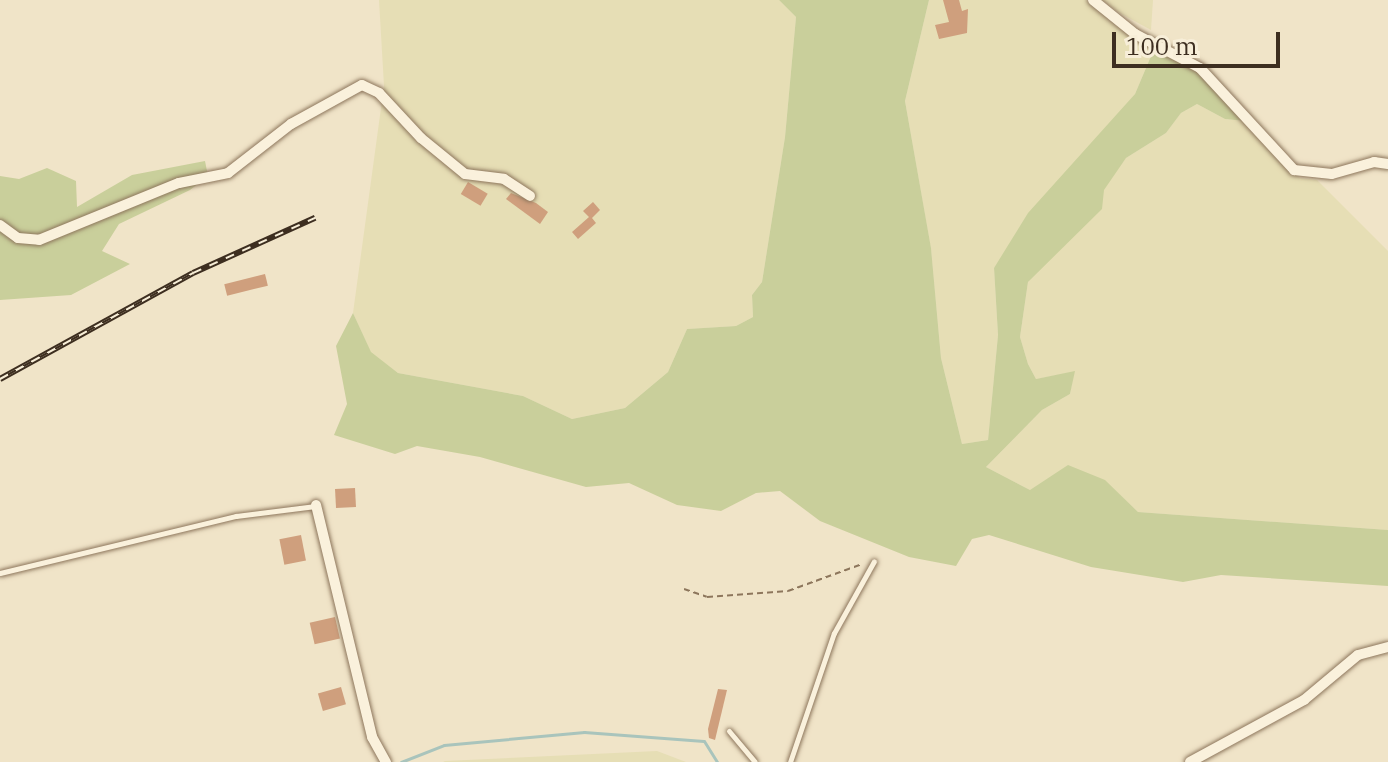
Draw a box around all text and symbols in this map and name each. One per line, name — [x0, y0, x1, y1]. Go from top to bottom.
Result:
scale bar — [1116, 16, 1284, 66]
text: 100 m — [1126, 30, 1198, 62]

